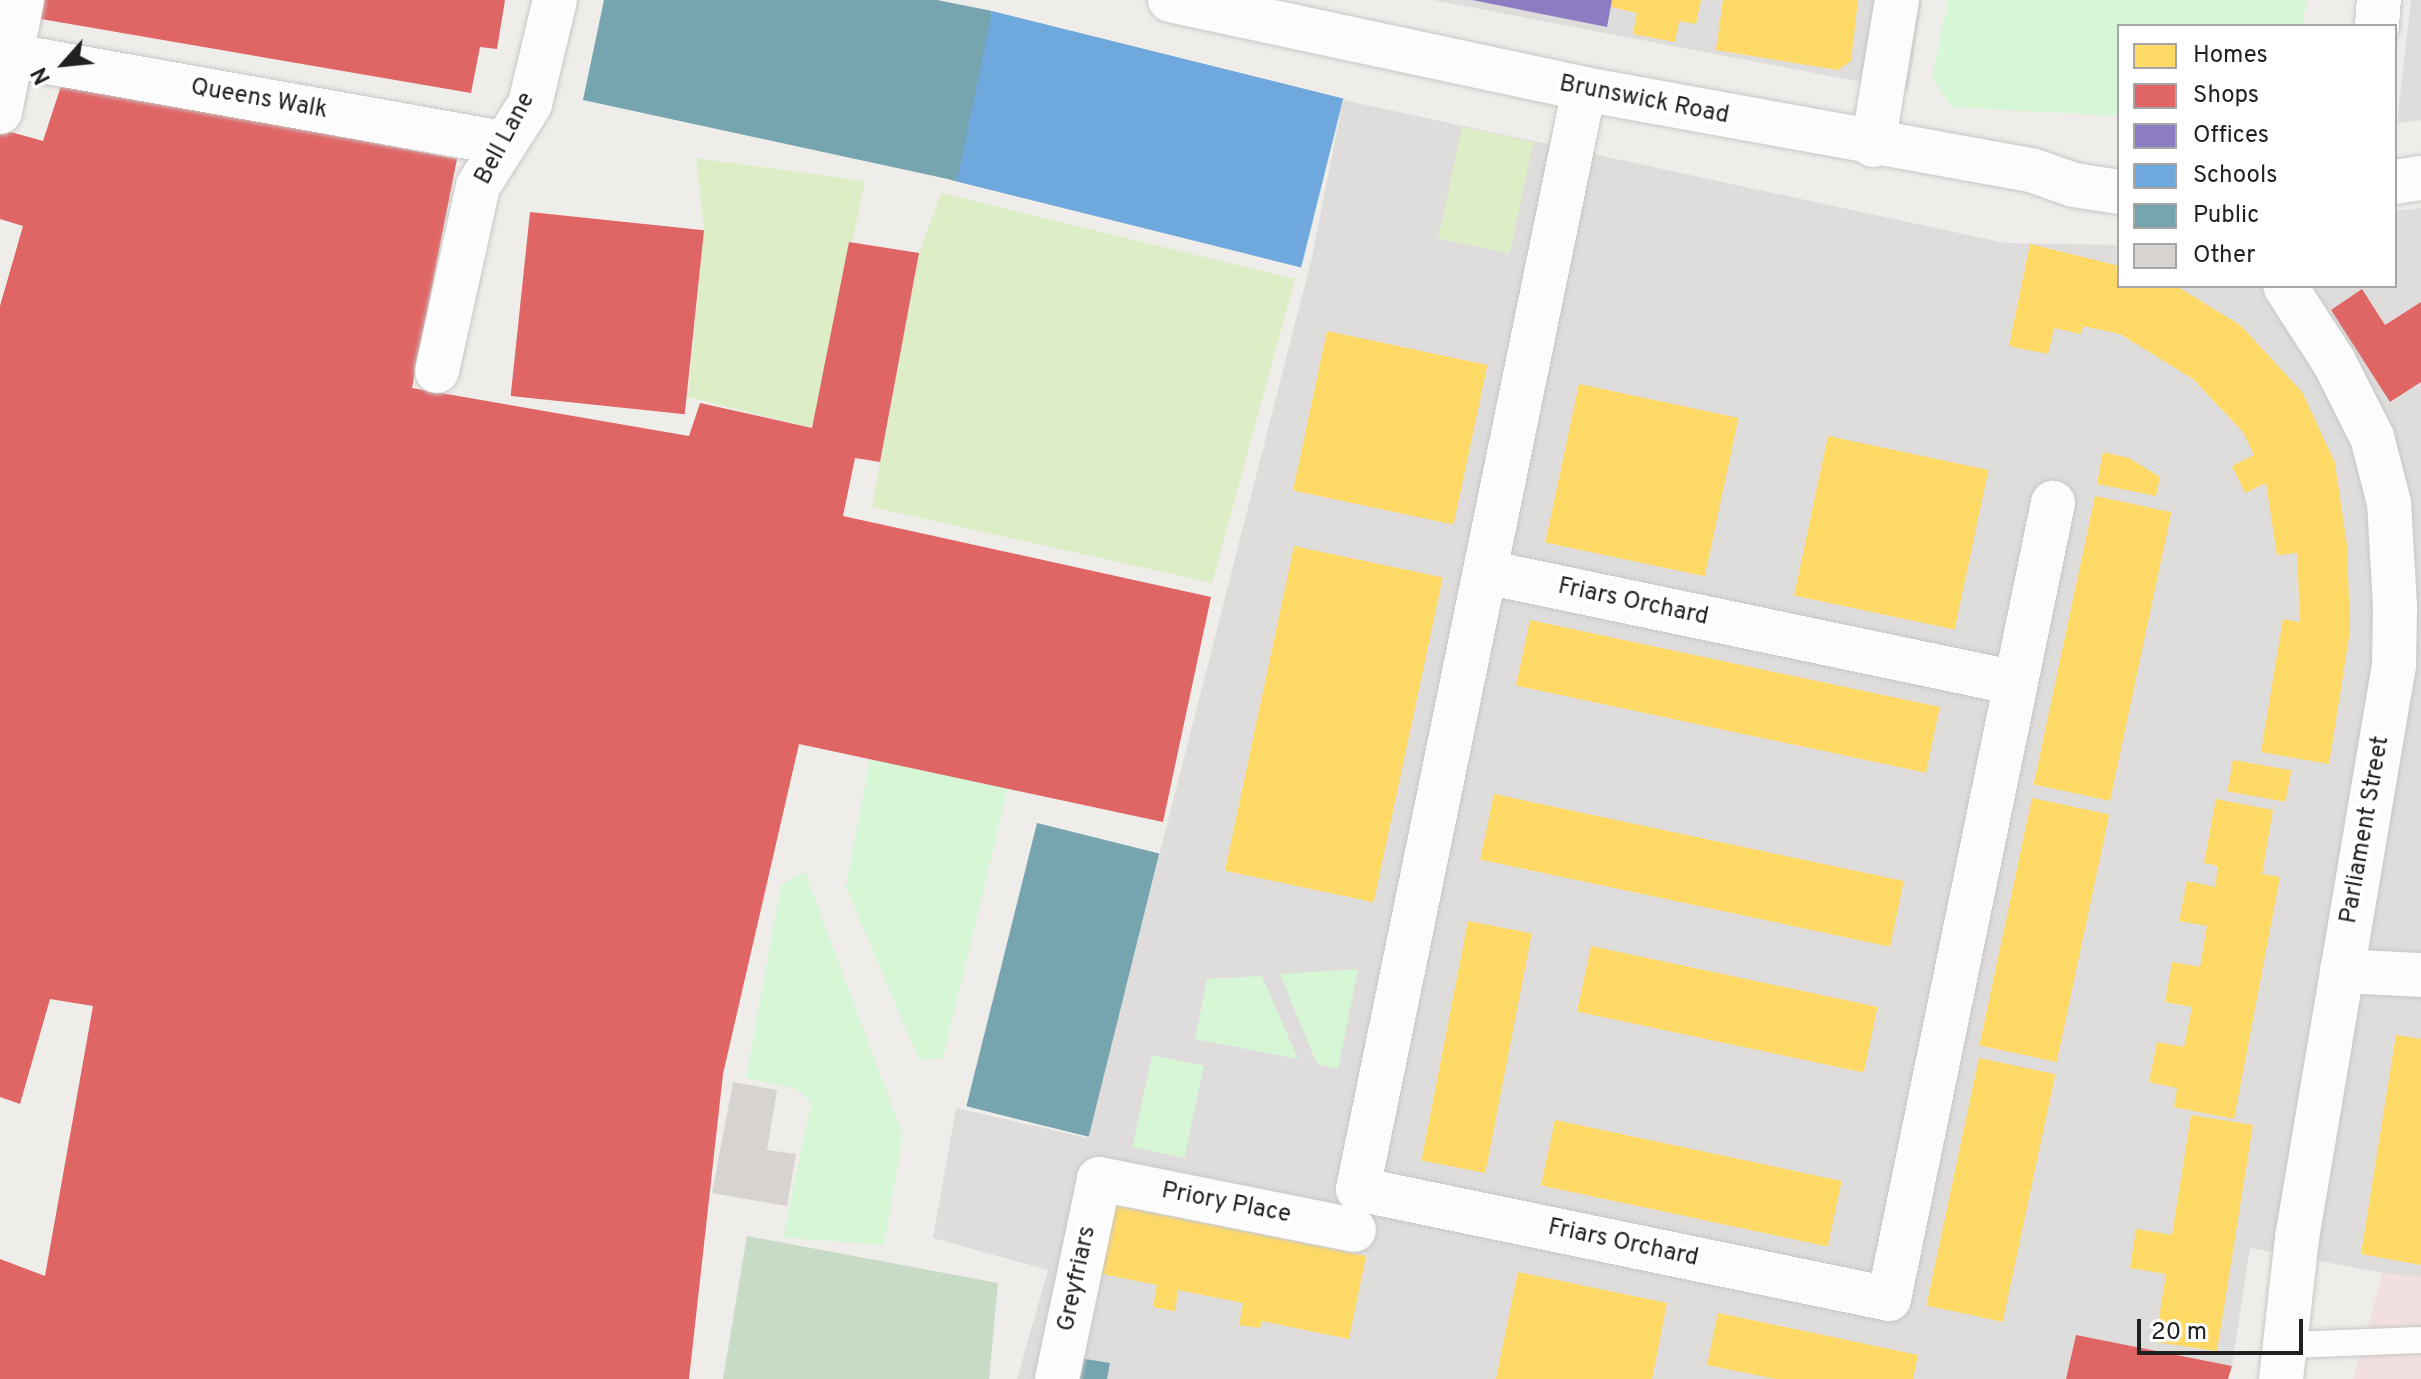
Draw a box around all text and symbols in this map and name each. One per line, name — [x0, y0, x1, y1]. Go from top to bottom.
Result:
north arrow — [24, 24, 104, 104]
legend — [2117, 24, 2397, 288]
text: Homes — [2193, 41, 2268, 71]
text: N — [27, 62, 58, 88]
street label: Brunswick Road — [1557, 70, 1731, 132]
street label: Queens Walk — [188, 74, 330, 126]
text: Shops — [2193, 81, 2259, 111]
street label: Bell Lane — [470, 88, 542, 190]
text: Offices — [2193, 121, 2269, 151]
text: Schools — [2193, 161, 2278, 191]
text: Public — [2193, 201, 2259, 231]
text: Other — [2193, 241, 2255, 271]
street label: Friars Orchard — [1555, 573, 1711, 633]
street label: Parliament Street — [2335, 734, 2397, 926]
street label: Priory Place — [1159, 1177, 1293, 1231]
street label: Friars Orchard — [1545, 1214, 1701, 1274]
street label: Greyfriars — [1053, 1224, 1103, 1334]
scale bar — [2141, 1303, 2307, 1353]
text: 20 m — [2151, 1318, 2207, 1348]

